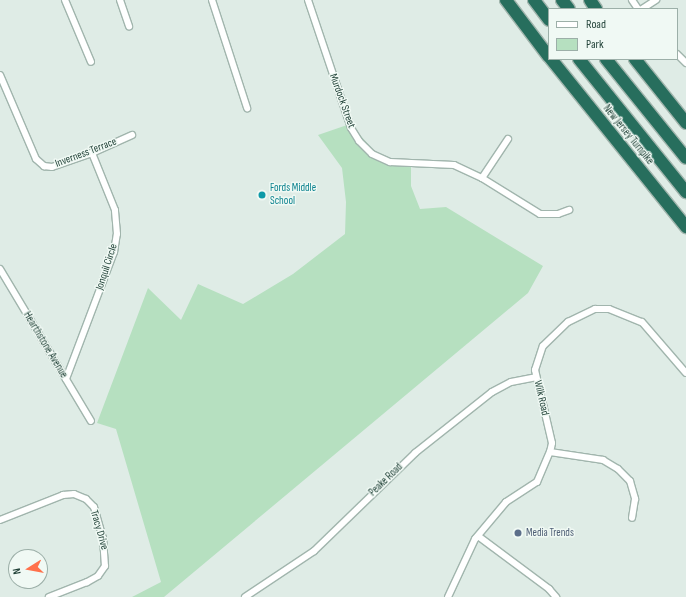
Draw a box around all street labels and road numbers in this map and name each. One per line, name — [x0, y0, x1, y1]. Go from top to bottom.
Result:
street label: Murdock Street — [326, 72, 358, 130]
street label: New Jersey Turnpike — [600, 102, 656, 168]
street label: Inverness Terrace — [53, 135, 119, 171]
street label: Jonquil Circle — [93, 242, 121, 292]
street label: Hearthstone Avenue — [20, 309, 70, 381]
street label: Wilk Road — [531, 379, 551, 417]
street label: Peake Road — [366, 461, 406, 499]
street label: Tracy Drive — [87, 509, 111, 551]

